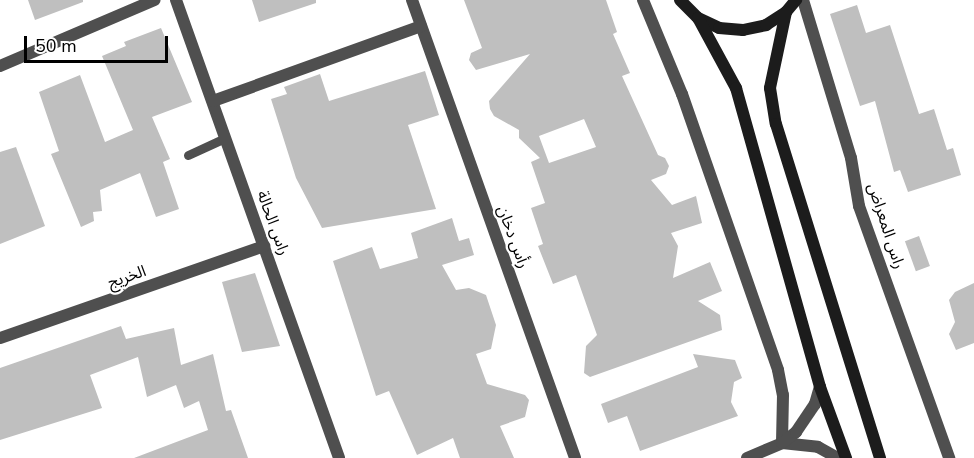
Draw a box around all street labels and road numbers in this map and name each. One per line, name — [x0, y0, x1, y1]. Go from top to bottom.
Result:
street label: راس المعراض — [863, 181, 909, 271]
street label: راس الحالة — [252, 188, 294, 258]
street label: رأس دخان — [493, 203, 533, 271]
street label: الخريج — [105, 262, 149, 292]

